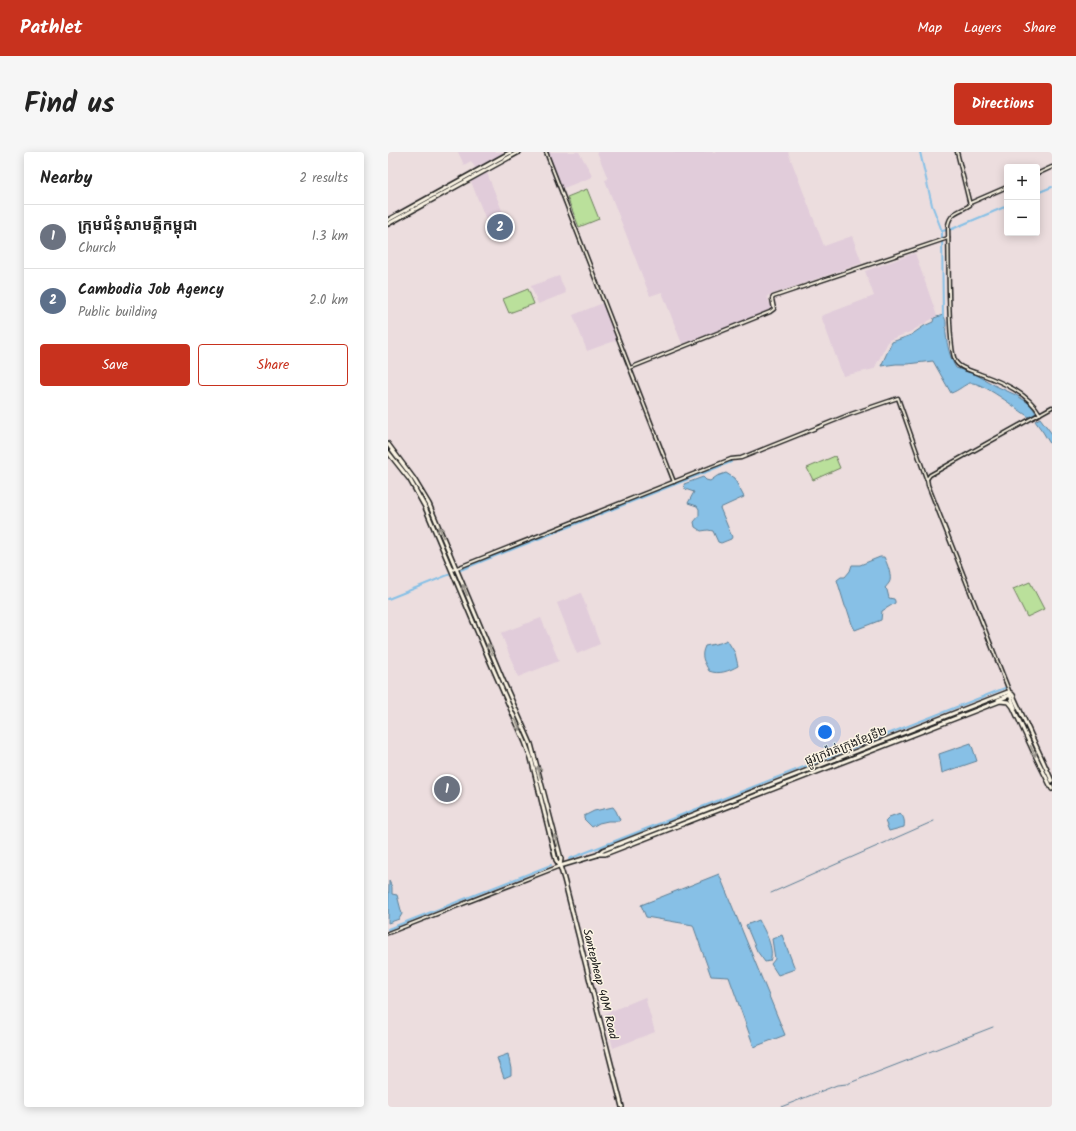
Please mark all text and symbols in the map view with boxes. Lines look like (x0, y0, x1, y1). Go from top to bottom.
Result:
text: Pathlet (20, 13, 82, 43)
text: Map (918, 17, 942, 39)
text: Layers (964, 17, 1002, 39)
text: Share (1024, 17, 1056, 39)
text: Find us (24, 82, 115, 127)
button: Directions (954, 83, 1052, 125)
map controls (1004, 164, 1040, 236)
button: + (1004, 164, 1040, 200)
text: Nearby (40, 165, 92, 192)
text: 2 results (300, 168, 348, 189)
button: − (1004, 200, 1040, 236)
pin: 2 (487, 212, 513, 242)
text: ក្រុមជំនុំសាមគ្គីកម្ពុជា (78, 214, 198, 238)
text: 1 (51, 226, 55, 247)
text: 1.3 km (312, 226, 348, 247)
text: Church (78, 238, 116, 259)
text: Cambodia Job Agency (78, 278, 224, 302)
text: 2 (49, 290, 57, 311)
text: 2.0 km (309, 290, 348, 311)
text: Public building (78, 302, 157, 323)
button: Save (40, 344, 190, 386)
button: Share (198, 344, 348, 386)
one-way arrow (437, 526, 444, 538)
one-way arrow (461, 585, 469, 597)
one-way arrow (486, 644, 494, 656)
one-way arrow (515, 718, 522, 730)
street label: ផ្លូវក្រវ៉ាត់ក្រុងខ្សែទី២ (802, 722, 890, 771)
your location (815, 722, 835, 742)
one-way arrow (1030, 745, 1037, 757)
one-way arrow (535, 766, 542, 779)
pin: 1 (434, 774, 460, 804)
one-way arrow (552, 834, 559, 847)
street label: Santepheap 40M Road (577, 927, 623, 1042)

